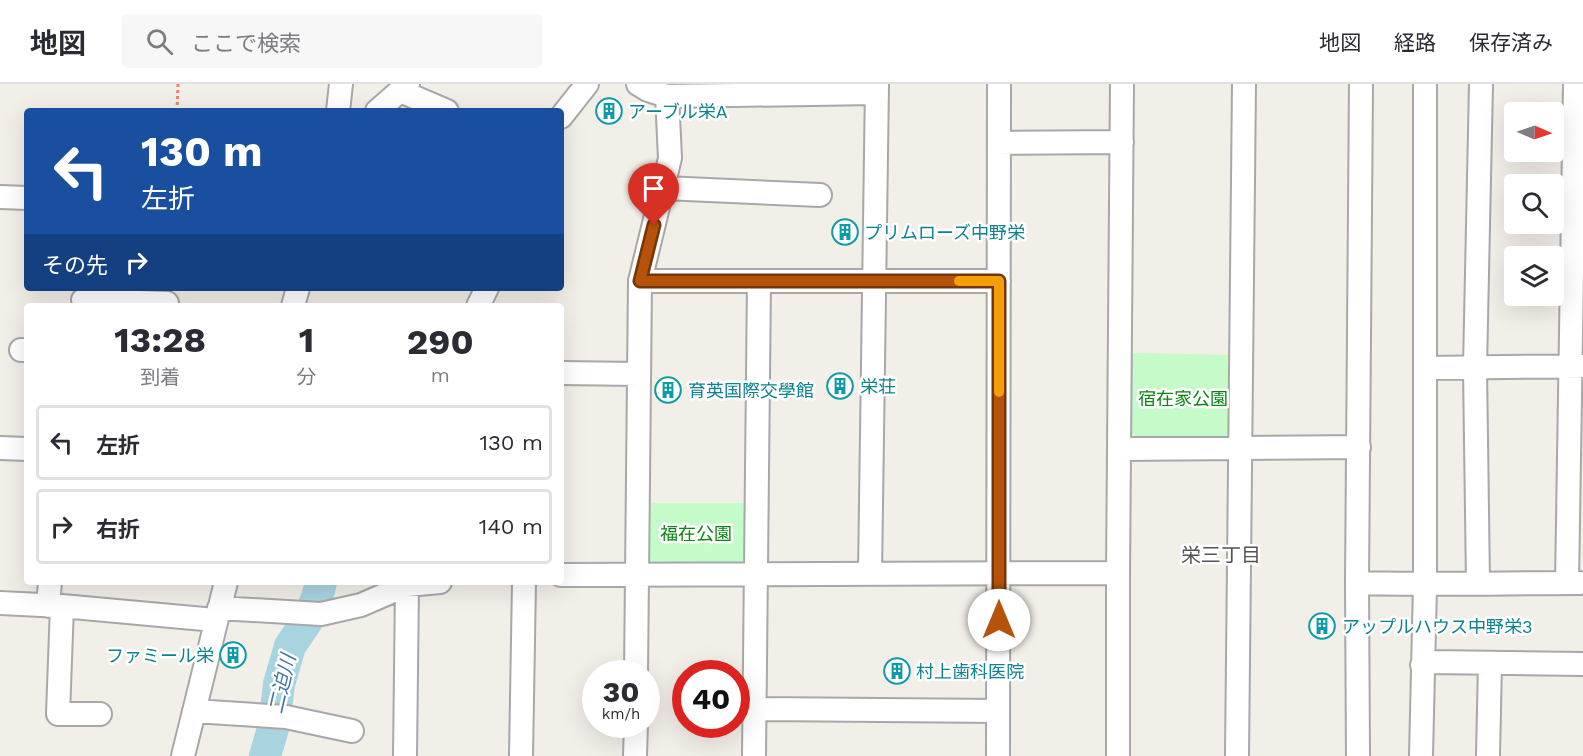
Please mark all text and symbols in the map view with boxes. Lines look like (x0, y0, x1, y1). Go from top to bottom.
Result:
search box (122, 14, 542, 68)
icon: search (143, 25, 176, 58)
text: 地図 (30, 27, 86, 60)
text: 地図 (1319, 30, 1361, 55)
text: 経路 (1394, 30, 1436, 55)
text: 保存済み (1469, 30, 1553, 55)
text: ここで検索 (191, 31, 301, 56)
building icon: アーブル栄A (594, 96, 624, 126)
place label: アーブル栄A (628, 101, 728, 122)
north arrow (1504, 102, 1564, 162)
map controls (1504, 102, 1564, 306)
text: 130 m (141, 127, 263, 176)
icon: left (42, 132, 120, 210)
pin (628, 163, 679, 225)
icon: arrive (637, 172, 670, 205)
button: search (1504, 174, 1564, 234)
text: 左折 (141, 183, 195, 215)
building icon: プリムローズ中野栄 (830, 217, 860, 247)
place label: プリムローズ中野栄 (864, 222, 1025, 243)
icon: right (120, 246, 153, 279)
button: layers (1504, 246, 1564, 306)
text: その先 (42, 253, 108, 278)
text: 13:28 (114, 319, 206, 361)
text: 1 (299, 319, 314, 361)
text: 290 (407, 321, 474, 363)
text: m (431, 363, 450, 387)
text: 到着 (140, 365, 180, 389)
text: 分 (296, 365, 316, 389)
building icon: 栄荘 (825, 371, 855, 401)
building icon: 育英国際交學館 (653, 375, 683, 405)
place label: 栄荘 (860, 376, 896, 397)
place label: 育英国際交學館 (688, 380, 814, 401)
park label: 宿在家公園 (1138, 388, 1228, 409)
icon: left (45, 426, 78, 459)
text: 130 m (479, 430, 543, 455)
text: 左折 (96, 433, 140, 458)
icon: right (45, 510, 78, 543)
text: 140 m (479, 514, 543, 539)
text: 右折 (96, 517, 140, 542)
park label: 福在公園 (660, 523, 732, 544)
district label: 栄三丁目 (1181, 543, 1261, 567)
position arrow (967, 588, 1031, 652)
building icon: アップルハウス中野栄3 (1307, 611, 1337, 641)
place label: アップルハウス中野栄3 (1342, 616, 1533, 637)
building icon: ファミール栄 (218, 640, 248, 670)
place label: ファミール栄 (106, 645, 214, 666)
water label: 二迫川 (264, 650, 301, 716)
building icon: 村上歯科医院 (882, 656, 912, 686)
speed limit sign: 40 (672, 660, 750, 738)
place label: 村上歯科医院 (916, 661, 1024, 682)
text: 30 (602, 674, 640, 709)
text: km/h (602, 705, 640, 723)

